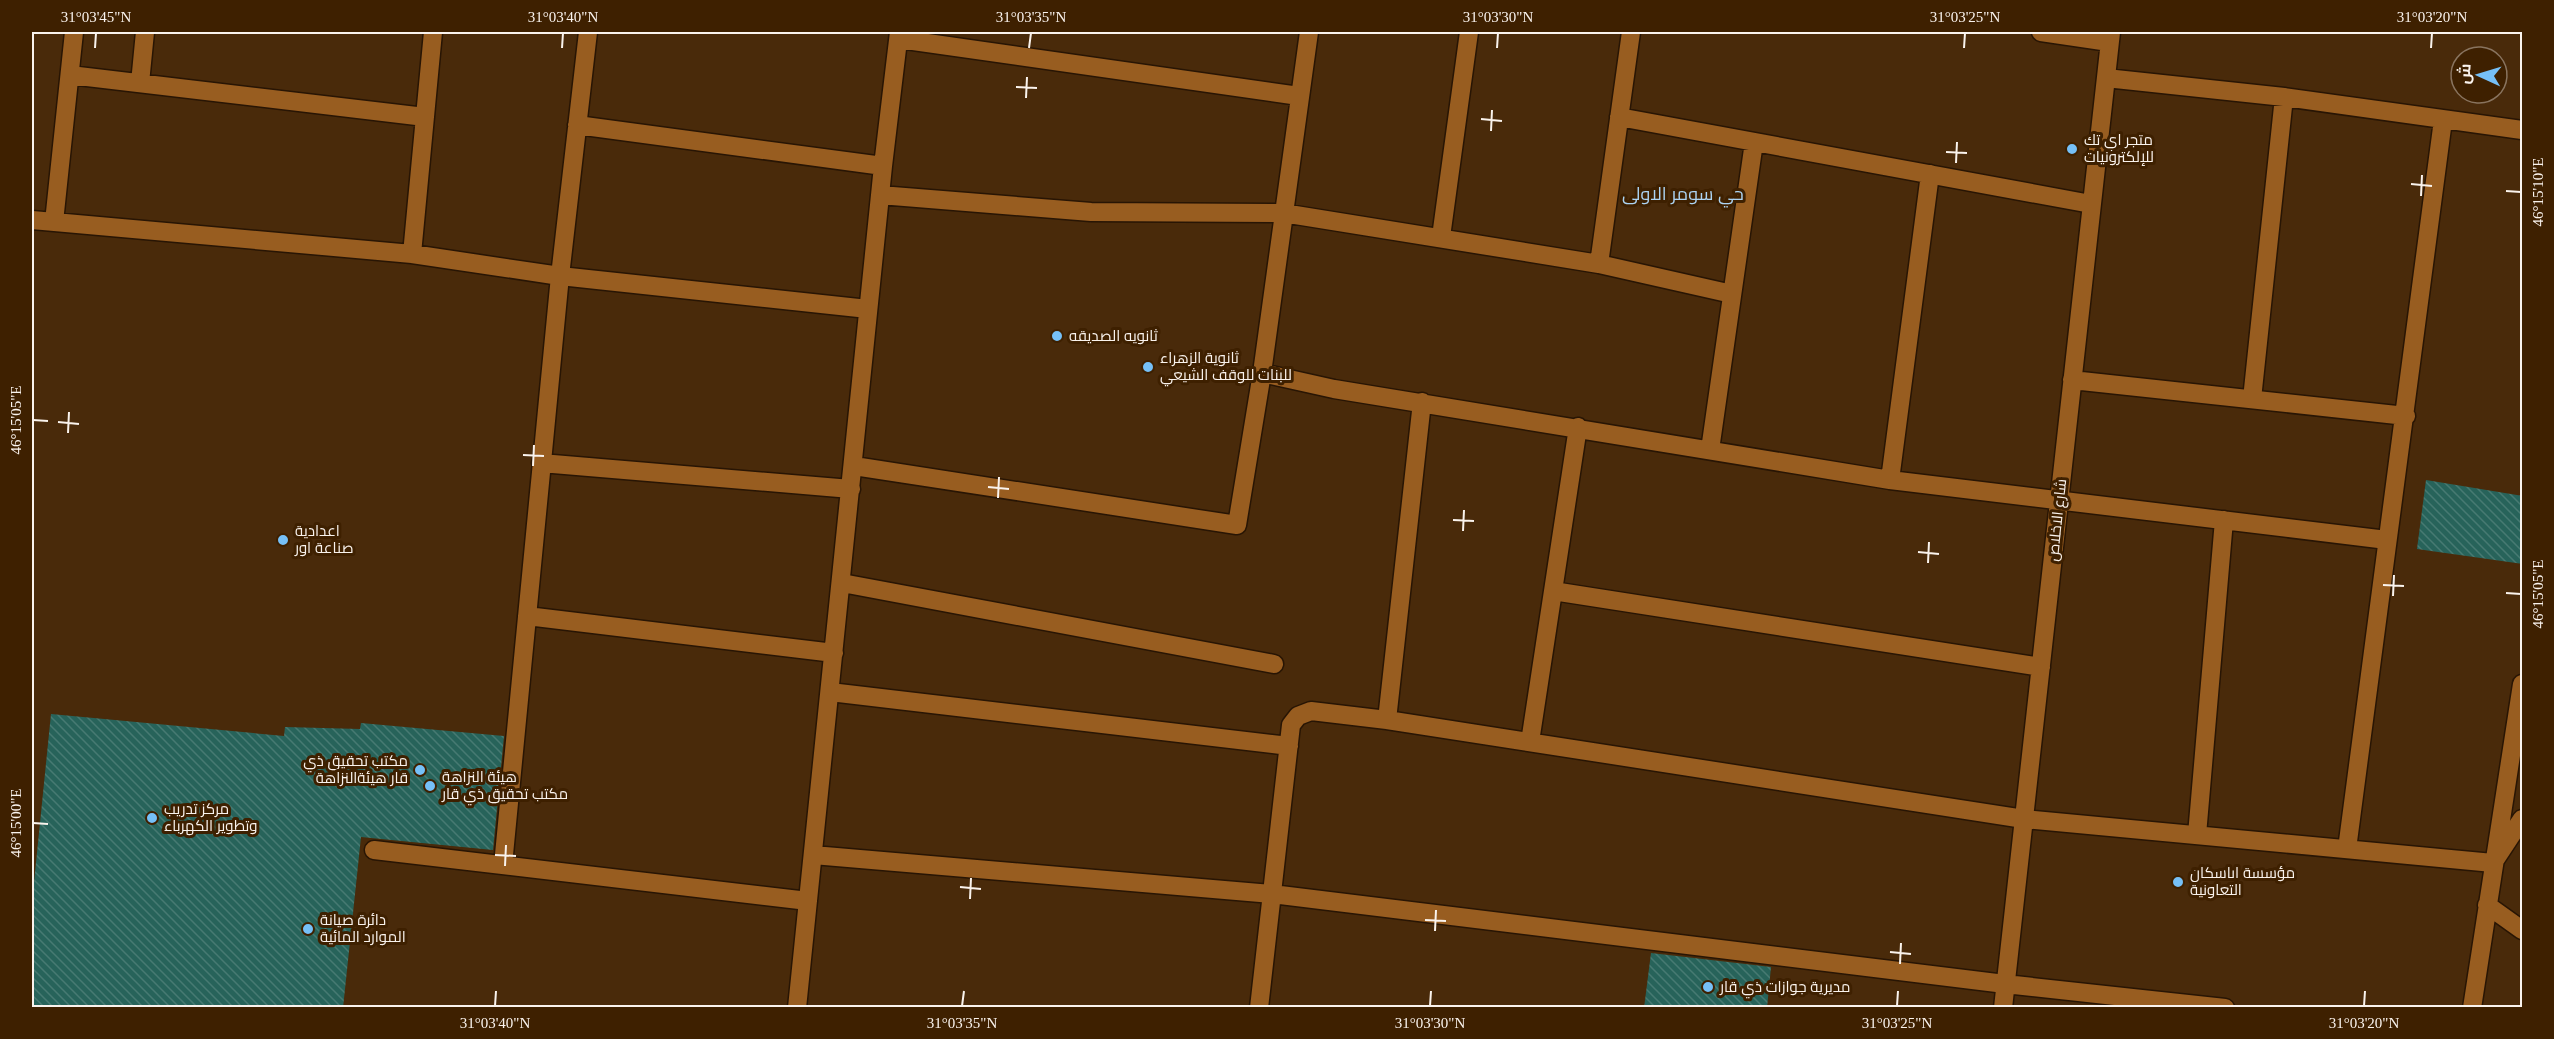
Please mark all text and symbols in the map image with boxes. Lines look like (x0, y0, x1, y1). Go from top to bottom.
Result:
text: 31°03'45"N (61, 9, 131, 25)
text: 31°03'40"N (528, 9, 598, 25)
text: 31°03'35"N (996, 9, 1066, 25)
text: 31°03'30"N (1463, 9, 1533, 25)
text: 31°03'25"N (1930, 9, 2000, 25)
text: 31°03'20"N (2397, 9, 2467, 25)
north arrow (2449, 45, 2509, 105)
text: ش (2455, 63, 2475, 85)
place label: متجر اي تك للإلكترونيات (2084, 132, 2154, 166)
marker: متجر اي تك للإلكترونيات (2065, 142, 2079, 156)
text: 46°15'10"E (2530, 158, 2546, 227)
district label: حي سومر الاولى (1622, 184, 1744, 208)
place label: ثانويه الصديقه (1069, 328, 1158, 345)
marker: ثانويه الصديقه (1050, 329, 1064, 343)
place label: ثانوية الزهراء للبنات للوقف الشيعي (1160, 350, 1292, 387)
marker: ثانوية الزهراء للبنات للوقف الشيعي (1141, 360, 1155, 374)
text: 46°15'05"E (8, 386, 24, 455)
street label: شارع الاخلاص (2045, 478, 2072, 562)
place label: اعدادية صناعة اور (294, 523, 354, 557)
marker: اعدادية صناعة اور (276, 533, 290, 547)
text: 46°15'05"E (2530, 560, 2546, 629)
place label: مكتب تحقيق ذي قار هيئةالنزاهة (303, 753, 408, 787)
marker: مكتب تحقيق ذي قار هيئةالنزاهة (413, 763, 427, 777)
place label: هيئة النزاهة مكتب تحقيق ذي قار (441, 769, 568, 806)
marker: هيئة النزاهة مكتب تحقيق ذي قار (423, 779, 437, 793)
text: 46°15'00"E (8, 789, 24, 858)
place label: مركز تدريب وتطوير الكهرباء (164, 801, 257, 836)
marker: مركز تدريب وتطوير الكهرباء (145, 811, 159, 825)
place label: مؤسسة اىاسكان التعاونية (2190, 865, 2295, 899)
marker: مؤسسة اىاسكان التعاونية (2171, 875, 2185, 889)
place label: دائرة صيانة الموارد المائية (320, 912, 406, 946)
marker: دائرة صيانة الموارد المائية (301, 922, 315, 936)
place label: مديرية جوازات ذي قار (1719, 979, 1850, 999)
marker: مديرية جوازات ذي قار (1701, 980, 1715, 994)
text: 31°03'40"N (460, 1015, 530, 1031)
text: 31°03'35"N (927, 1015, 997, 1031)
text: 31°03'30"N (1395, 1015, 1465, 1031)
text: 31°03'25"N (1862, 1015, 1932, 1031)
text: 31°03'20"N (2329, 1015, 2399, 1031)

